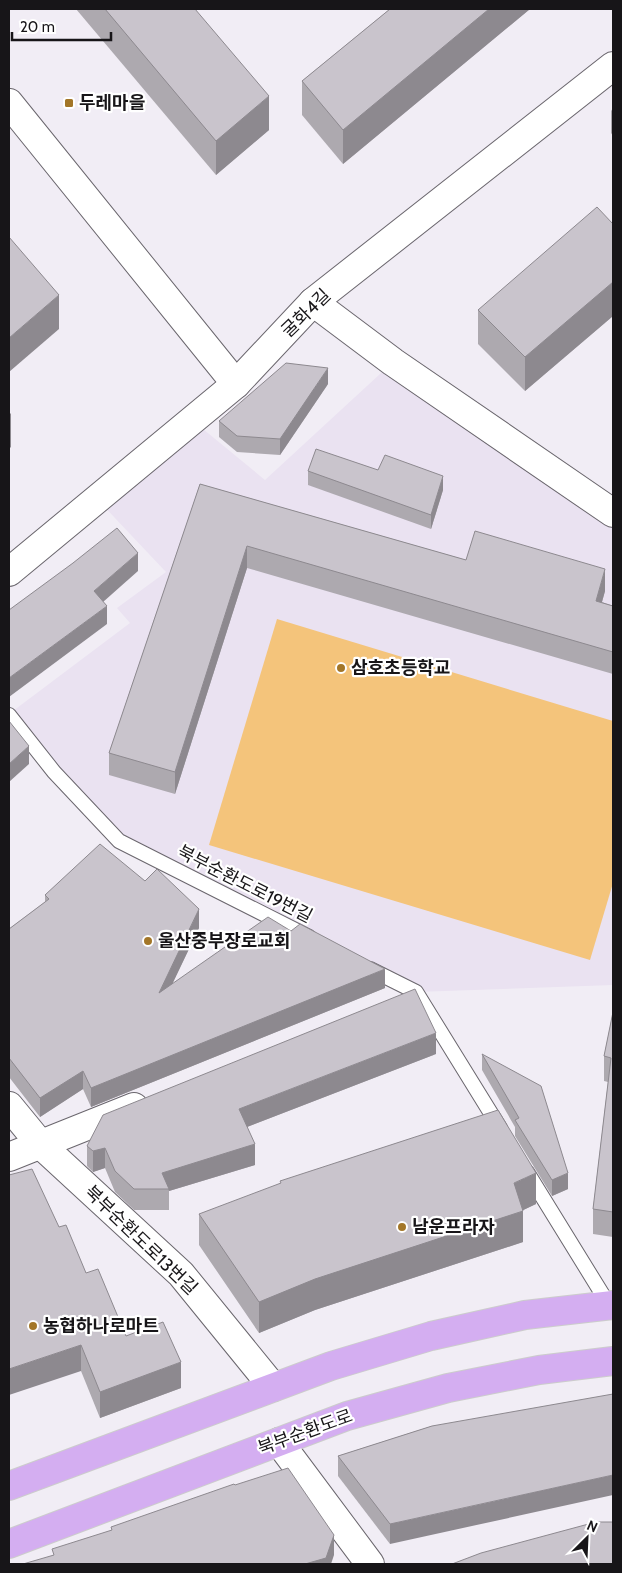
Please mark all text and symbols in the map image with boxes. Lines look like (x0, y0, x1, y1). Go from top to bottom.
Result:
scale bar (12, 10, 111, 42)
text: 20 m (20, 18, 55, 36)
place label: 두레마을 (79, 92, 145, 114)
marker: 두레마을 (63, 97, 75, 109)
street label: 굴화4길 (277, 284, 335, 342)
place label: 삼호초등학교 (351, 657, 450, 679)
marker: 삼호초등학교 (335, 662, 347, 674)
street label: 북부순환도로19번길 (174, 840, 316, 928)
place label: 울산중부장로교회 (158, 930, 290, 952)
marker: 울산중부장로교회 (142, 935, 154, 947)
street label: 북부순환도로13번길 (80, 1181, 202, 1299)
place label: 남운프라자 (412, 1216, 495, 1238)
marker: 남운프라자 (396, 1221, 408, 1233)
place label: 농협하나로마트 (43, 1315, 159, 1337)
marker: 농협하나로마트 (27, 1320, 39, 1332)
street label: 북부순환도로 (255, 1405, 355, 1459)
north arrow (562, 1513, 612, 1563)
text: N (584, 1516, 600, 1536)

